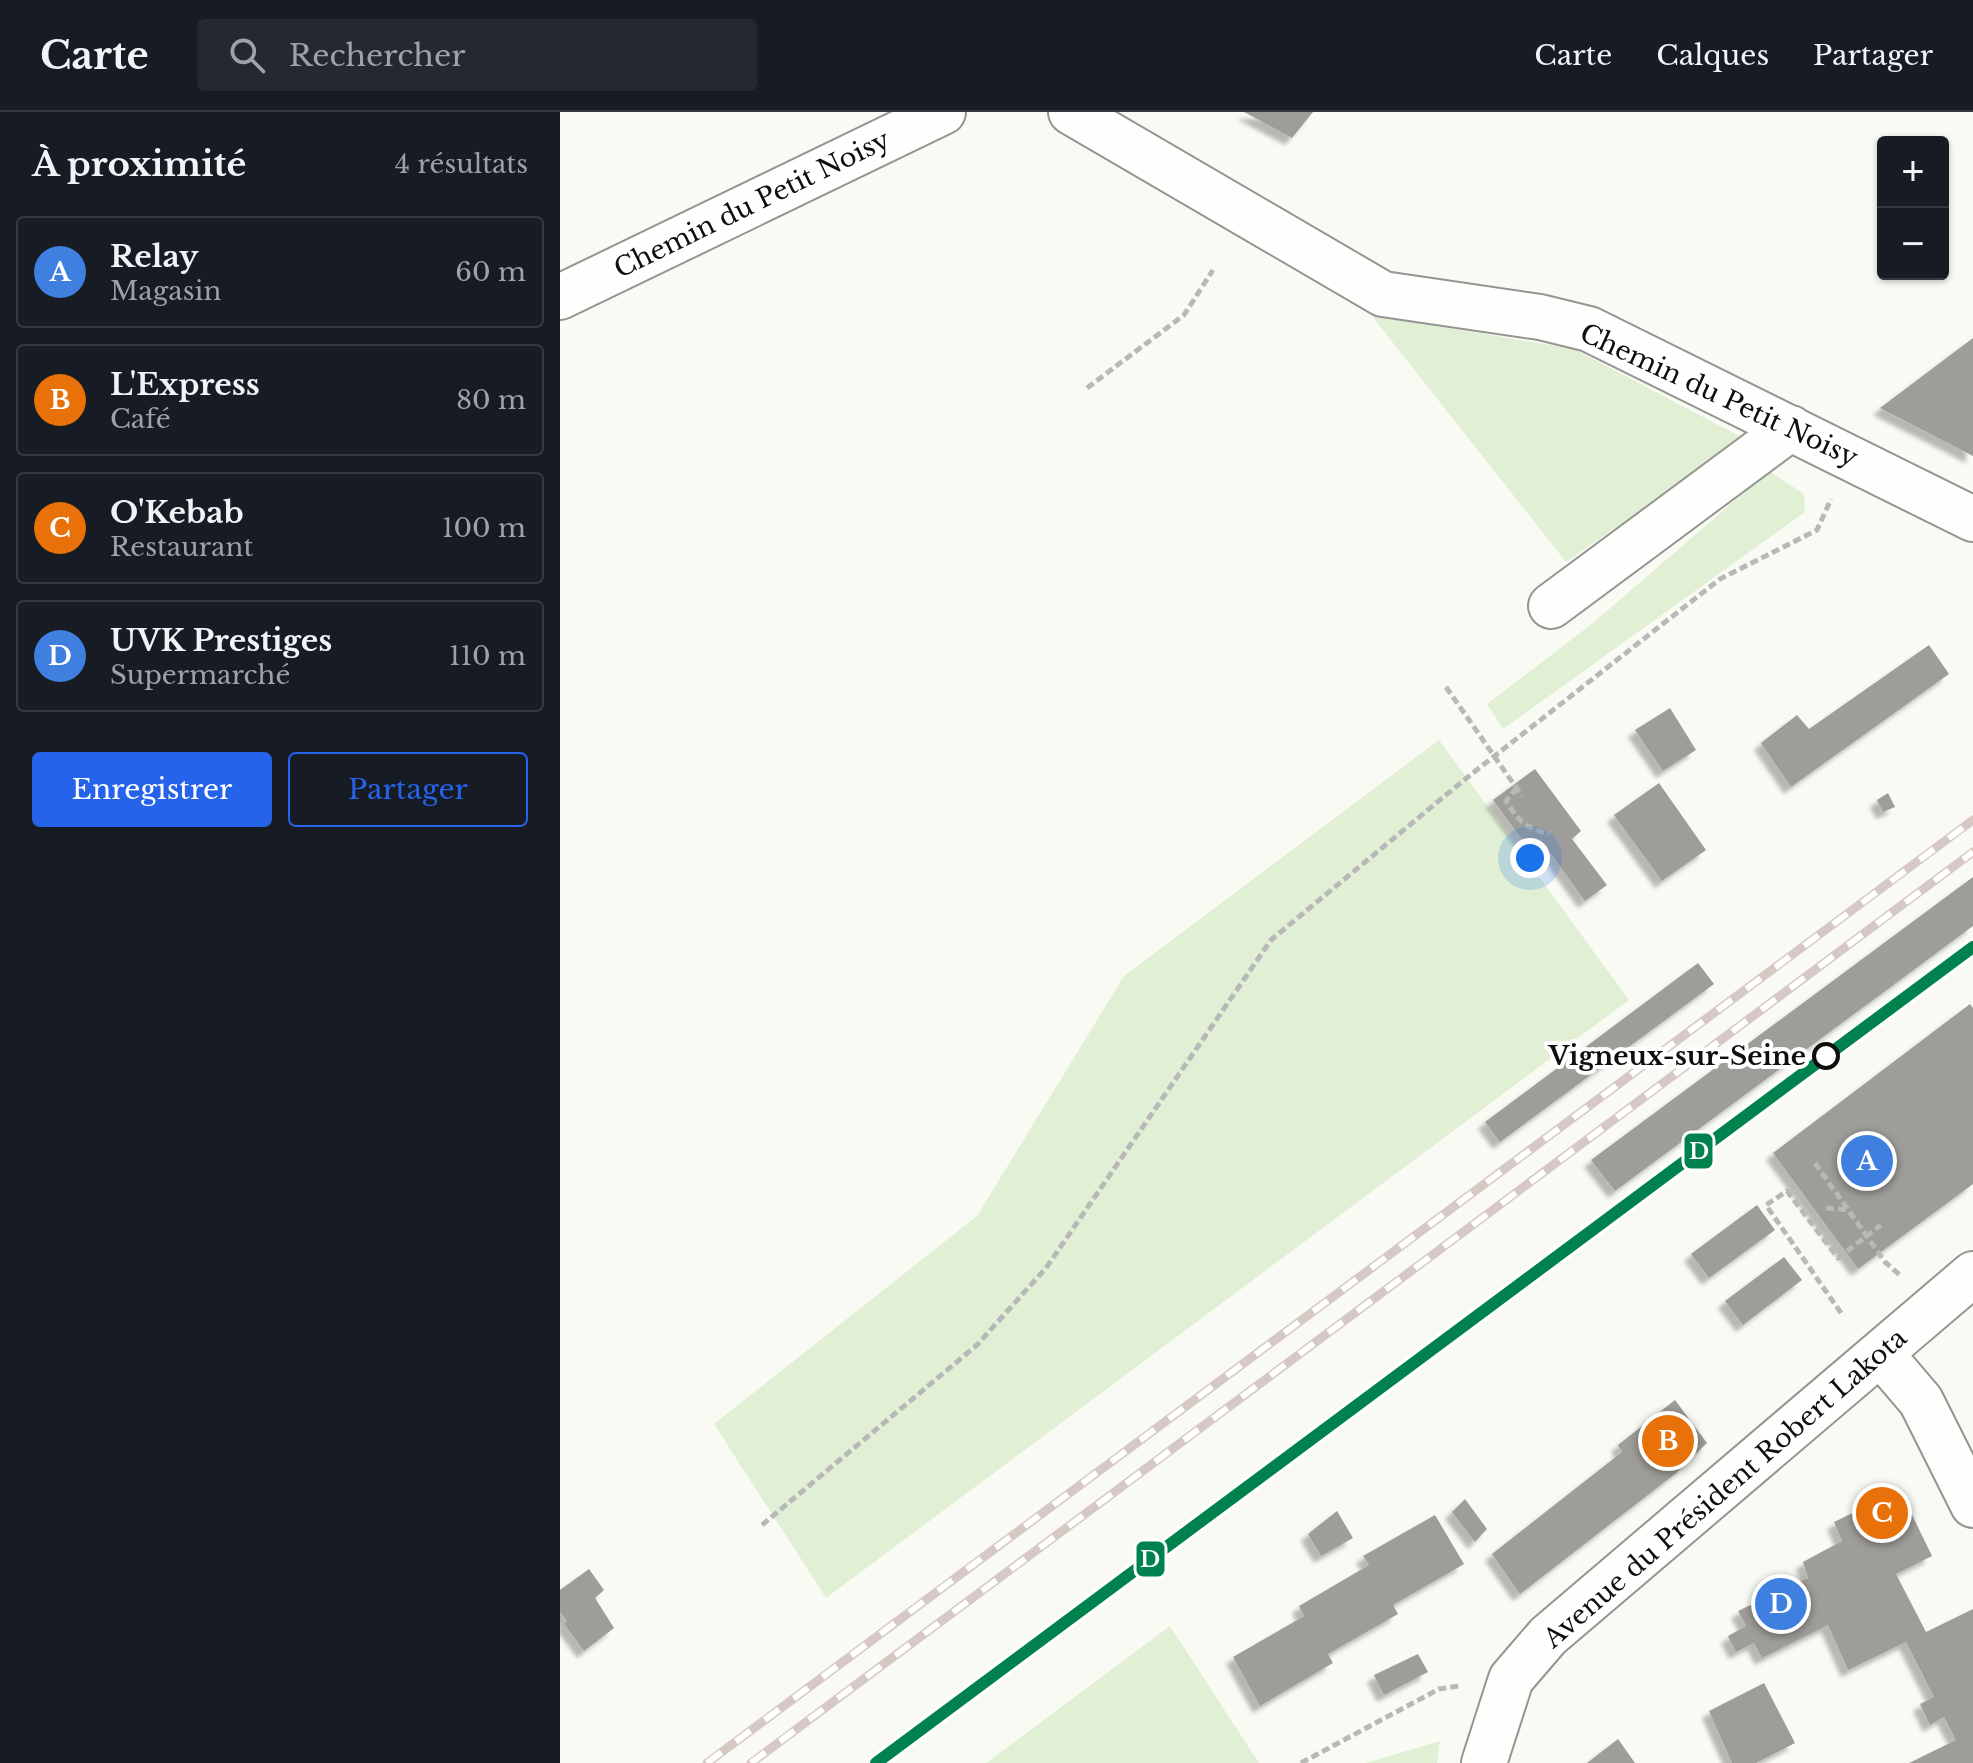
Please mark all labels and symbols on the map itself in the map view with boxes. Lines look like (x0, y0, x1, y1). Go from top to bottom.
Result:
street label: Chemin du Petit Noisy (609, 123, 895, 285)
street label: Chemin du Petit Noisy (1575, 316, 1863, 474)
your location (1510, 838, 1550, 878)
place label: Vigneux-sur-Seine (1548, 1040, 1806, 1072)
marker: Vigneux-sur-Seine (1813, 1043, 1839, 1069)
pin: A (1841, 1131, 1893, 1191)
line badge: D (1683, 1132, 1714, 1170)
text: D (1689, 1138, 1709, 1165)
street label: Avenue du Président Robert Lakota (1536, 1321, 1914, 1655)
pin: B (1642, 1411, 1694, 1471)
pin: C (1856, 1483, 1908, 1543)
line badge: D (1135, 1540, 1166, 1578)
text: D (1140, 1546, 1160, 1573)
pin: D (1755, 1574, 1807, 1634)

